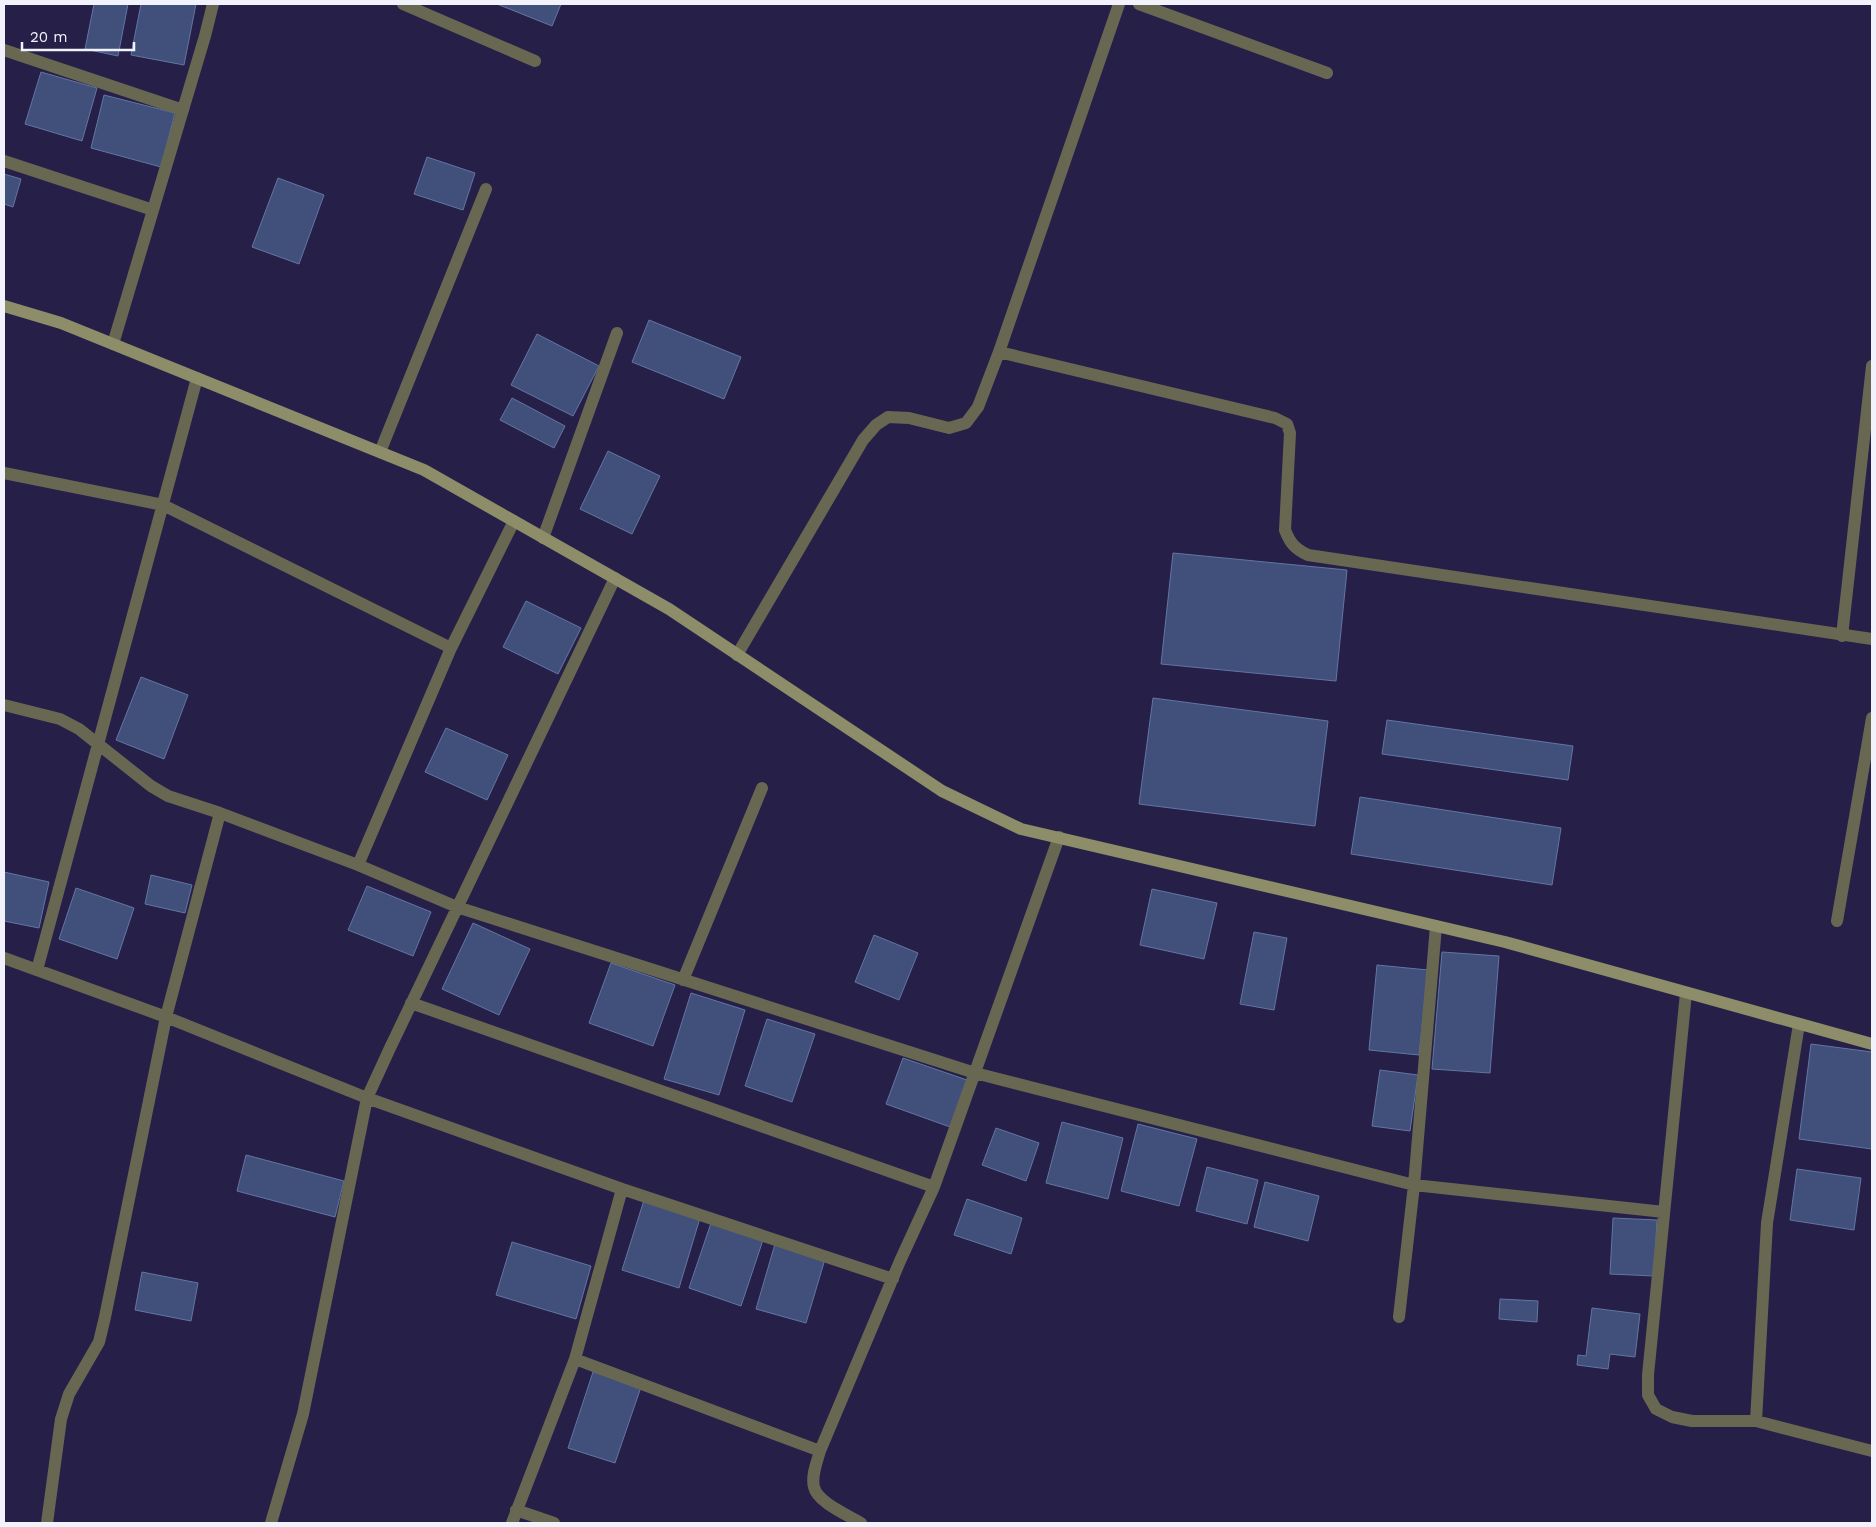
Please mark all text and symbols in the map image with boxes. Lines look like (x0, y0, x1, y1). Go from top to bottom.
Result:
scale bar (22, 20, 135, 52)
text: 20 m (30, 28, 68, 46)

